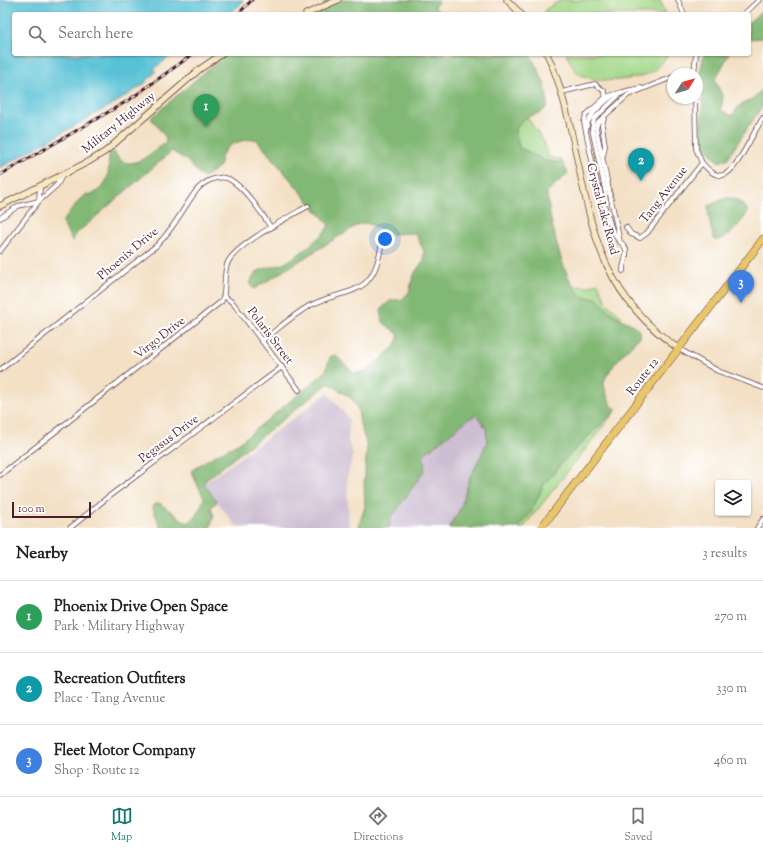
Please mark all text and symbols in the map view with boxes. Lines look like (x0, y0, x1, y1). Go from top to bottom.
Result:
search box (12, 12, 751, 56)
icon: search (26, 23, 48, 45)
text: Search here (58, 24, 133, 45)
north arrow (667, 68, 703, 104)
street label: Military Highway (79, 88, 159, 158)
pin: 1 (193, 94, 219, 127)
pin: 2 (628, 148, 654, 181)
street label: Crystal Lake Road (581, 161, 623, 257)
street label: Tang Avenue (636, 162, 692, 227)
street label: Phoenix Drive (94, 223, 163, 285)
your location (375, 229, 395, 249)
pin: 3 (728, 270, 754, 303)
street label: Polaris Street (242, 304, 298, 368)
street label: Virgo Drive (131, 312, 190, 364)
street label: Route 12 (622, 354, 664, 400)
street label: Pegasus Drive (135, 410, 203, 468)
map controls (715, 480, 751, 516)
button: layers (715, 480, 751, 516)
scale bar (12, 500, 91, 519)
text: 100 m (18, 501, 45, 517)
text: Nearby (16, 542, 68, 566)
text: 3 results (702, 545, 747, 563)
text: Phoenix Drive Open Space (54, 597, 228, 618)
text: 1 (27, 608, 31, 626)
text: 270 m (714, 608, 747, 626)
text: Park · Military Highway (54, 618, 185, 636)
text: Recreation Outfiters (54, 669, 185, 690)
text: 2 (26, 680, 32, 698)
text: 330 m (716, 680, 747, 698)
text: Place · Tang Avenue (54, 690, 166, 708)
text: Fleet Motor Company (54, 741, 196, 762)
text: 3 (26, 752, 32, 770)
text: 460 m (714, 752, 747, 770)
text: Shop · Route 12 (54, 762, 140, 780)
tab: Map (111, 805, 133, 845)
tab: Directions (354, 805, 403, 845)
tab: Saved (624, 805, 652, 845)

